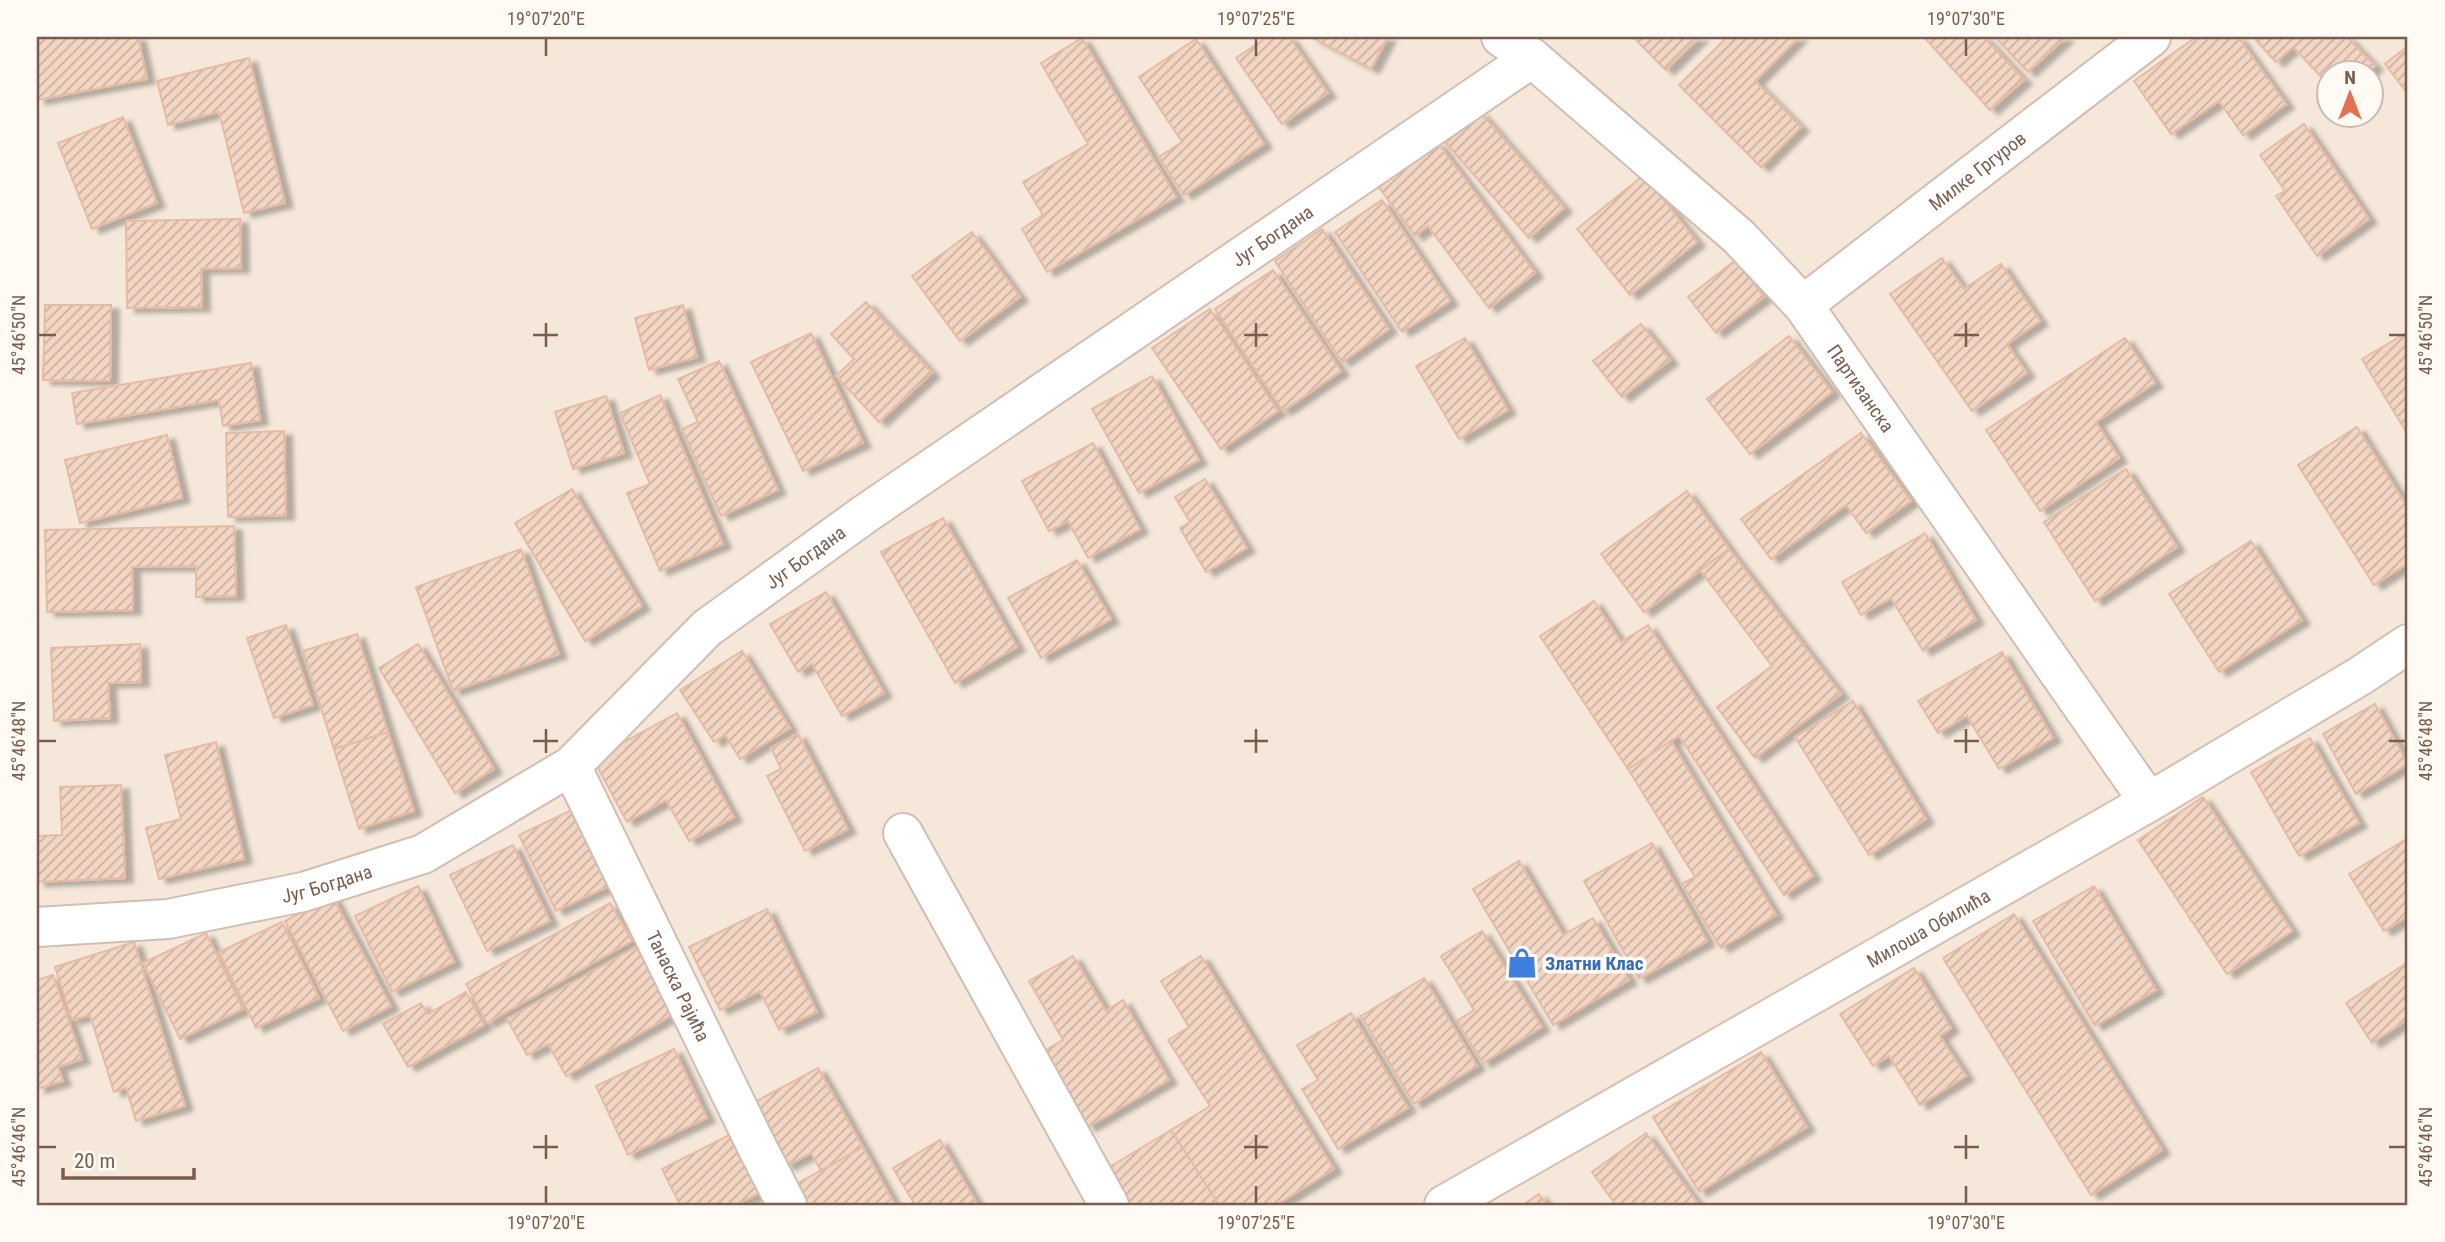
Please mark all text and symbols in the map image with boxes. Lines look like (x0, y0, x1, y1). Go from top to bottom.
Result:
text: 19°07'20"E (507, 8, 585, 29)
text: 19°07'25"E (1217, 8, 1295, 29)
text: 19°07'30"E (1927, 8, 2005, 29)
north arrow (2316, 60, 2386, 130)
text: N (2344, 66, 2356, 89)
street label: Милке Гргуров (1925, 127, 2031, 216)
street label: Југ Богдана (1228, 200, 1318, 272)
text: 45°46'50"N (8, 295, 29, 375)
text: 45°46'50"N (2415, 295, 2436, 375)
street label: Партизанска (1822, 340, 1899, 437)
street label: Југ Богдана (761, 521, 850, 594)
text: 45°46'48"N (8, 701, 29, 781)
text: 45°46'48"N (2415, 701, 2436, 781)
street label: Југ Богдана (280, 860, 375, 908)
street label: Милоша Обилића (1863, 884, 1994, 973)
street label: Танаска Рајића (641, 927, 715, 1045)
shop icon: Златни Клас (1505, 946, 1539, 980)
place label: Златни Клас (1545, 952, 1644, 975)
text: 45°46'46"N (8, 1107, 29, 1187)
text: 45°46'46"N (2415, 1107, 2436, 1187)
scale bar (63, 1137, 194, 1181)
text: 20 m (74, 1149, 115, 1173)
text: 19°07'20"E (507, 1212, 585, 1233)
text: 19°07'25"E (1217, 1212, 1295, 1233)
text: 19°07'30"E (1927, 1212, 2005, 1233)

